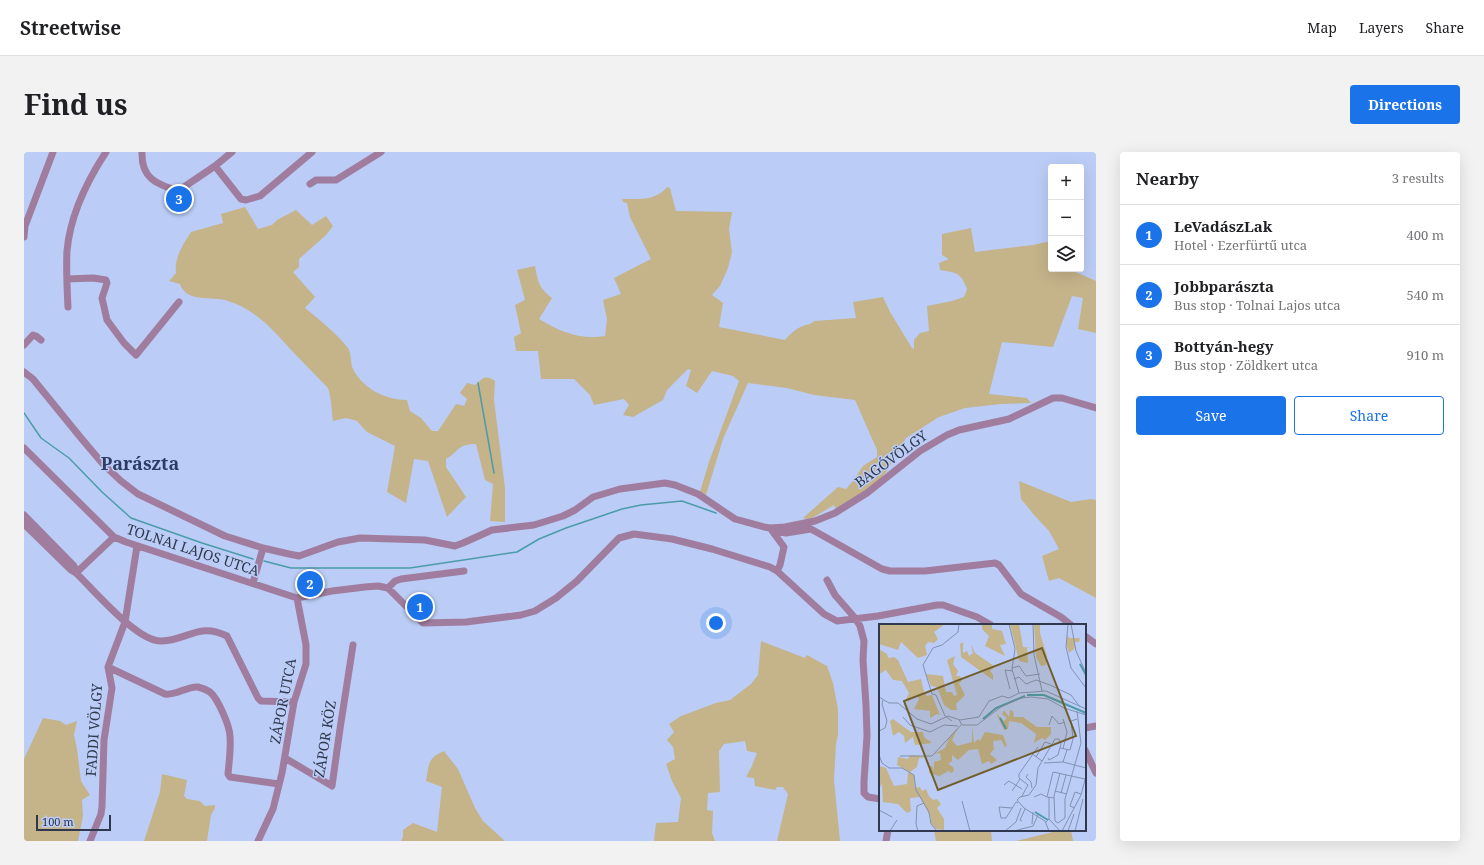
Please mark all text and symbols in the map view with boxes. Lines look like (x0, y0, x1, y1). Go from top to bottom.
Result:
text: Streetwise (20, 15, 121, 41)
text: Map (1307, 18, 1337, 37)
text: Layers (1359, 18, 1404, 37)
text: Share (1426, 18, 1464, 37)
text: Find us (24, 85, 128, 123)
button: Directions (1350, 85, 1460, 124)
map controls (1048, 164, 1084, 272)
button: + (1048, 164, 1084, 200)
text: Nearby (1136, 167, 1199, 190)
text: 3 results (1392, 169, 1444, 187)
pin: 3 (166, 184, 192, 214)
button: − (1048, 200, 1084, 236)
text: LeVadászLak (1174, 216, 1272, 236)
text: 1 (1145, 226, 1153, 244)
text: 400 m (1407, 226, 1444, 244)
button: layers (1048, 236, 1084, 272)
text: Hotel · Ezerfürtű utca (1174, 236, 1307, 254)
text: Jobbparászta (1174, 276, 1274, 296)
text: 2 (1145, 286, 1153, 304)
text: 540 m (1407, 286, 1444, 304)
text: Bus stop · Tolnai Lajos utca (1174, 296, 1341, 314)
text: Bottyán-hegy (1174, 336, 1273, 356)
text: 3 (1145, 346, 1153, 364)
text: 910 m (1407, 346, 1444, 364)
text: Bus stop · Zöldkert utca (1174, 356, 1318, 374)
button: Save (1136, 396, 1286, 435)
button: Share (1294, 396, 1444, 435)
street label: BAGÓVÖLGY (851, 426, 931, 491)
district label: Parászta (101, 451, 179, 475)
street label: TOLNAI LAJOS UTCA (124, 519, 262, 580)
pin: 2 (297, 569, 323, 599)
pin: 1 (407, 592, 433, 622)
your location (706, 613, 726, 633)
inset map (879, 624, 1086, 831)
street label: ZÁPOR UTCA (265, 656, 300, 745)
street label: FADDI VÖLGY (81, 683, 106, 777)
street label: ZÁPOR KÖZ (309, 699, 340, 779)
scale bar (36, 813, 111, 832)
text: 100 m (42, 814, 74, 829)

